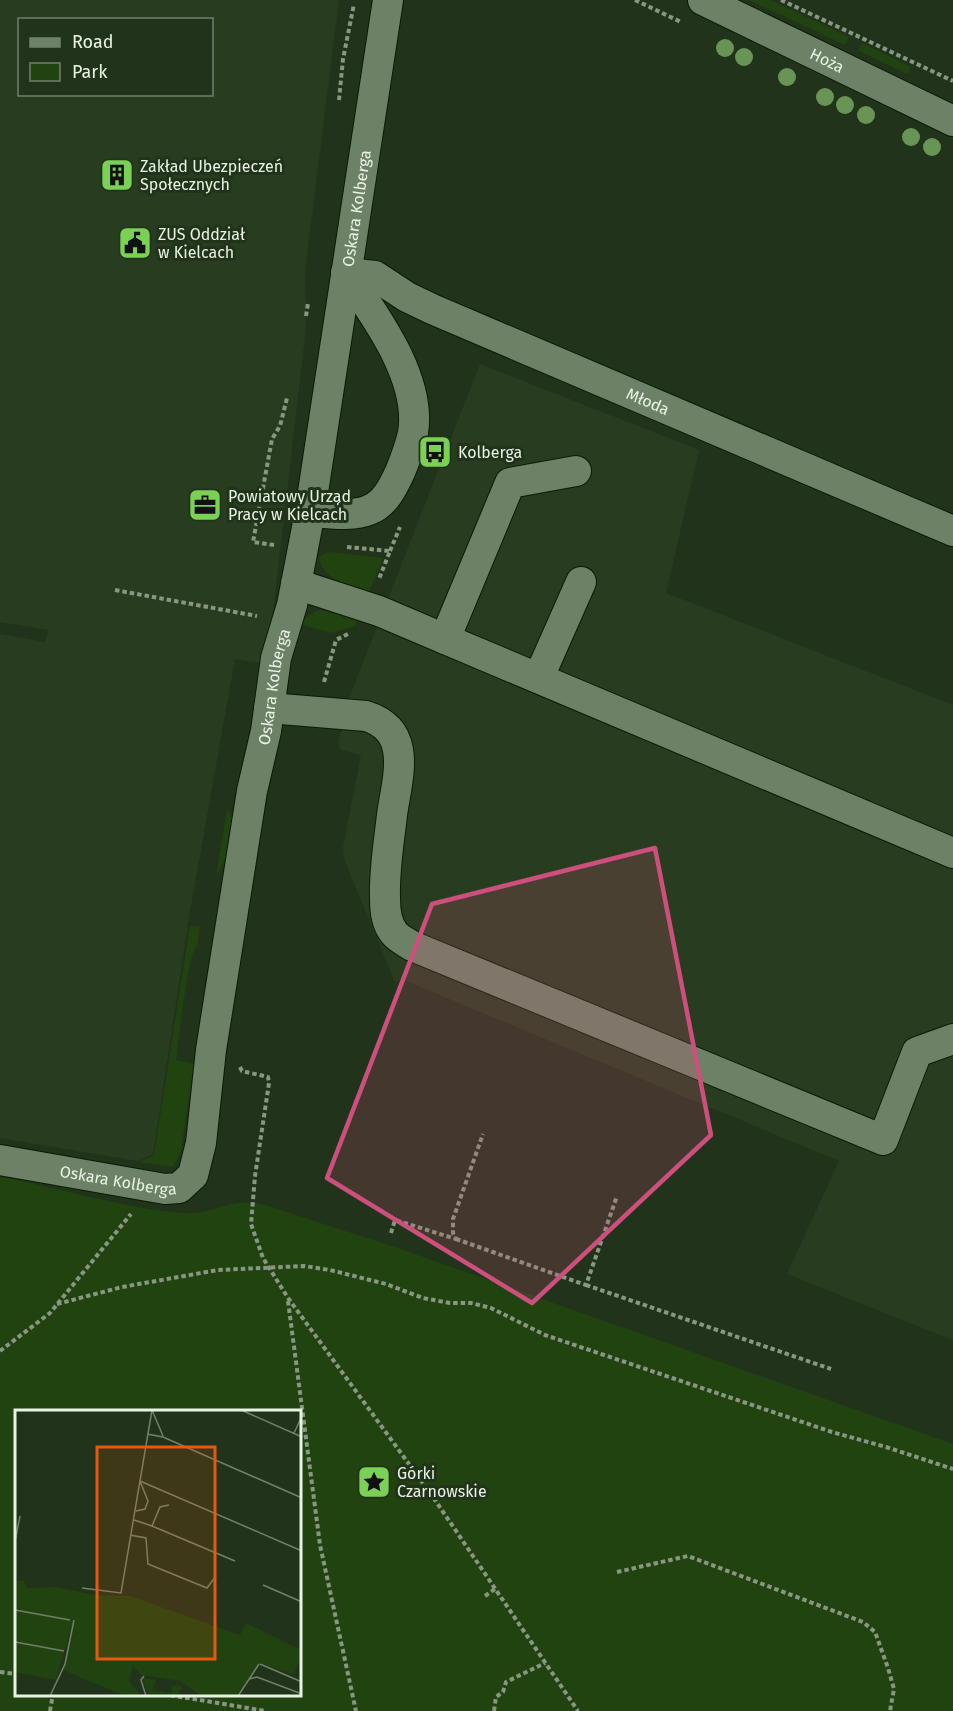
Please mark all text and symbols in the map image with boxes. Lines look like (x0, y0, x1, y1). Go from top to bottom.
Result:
legend (18, 18, 213, 96)
text: Road (72, 31, 114, 53)
street label: Hoża (807, 44, 847, 76)
text: Park (72, 61, 108, 83)
street label: Oskara Kolberga (338, 149, 375, 268)
building icon: Zakład Ubezpieczeń Społecznych (99, 157, 135, 193)
place label: Zakład Ubezpieczeń Społecznych (140, 157, 283, 194)
public building icon: ZUS Oddział w Kielcach (117, 225, 153, 261)
place label: ZUS Oddział w Kielcach (158, 225, 245, 262)
street label: Młoda (624, 384, 672, 419)
bus stop icon: Kolberga (417, 434, 453, 470)
place label: Kolberga (458, 443, 522, 462)
office icon: Powiatowy Urząd Pracy w Kielcach (187, 487, 223, 523)
place label: Powiatowy Urząd Pracy w Kielcach (228, 487, 351, 524)
street label: Oskara Kolberga (254, 626, 294, 747)
street label: Oskara Kolberga (58, 1161, 177, 1199)
inset map (15, 1410, 302, 1696)
place icon: Górki Czarnowskie (356, 1464, 392, 1500)
place label: Górki Czarnowskie (397, 1464, 487, 1501)

